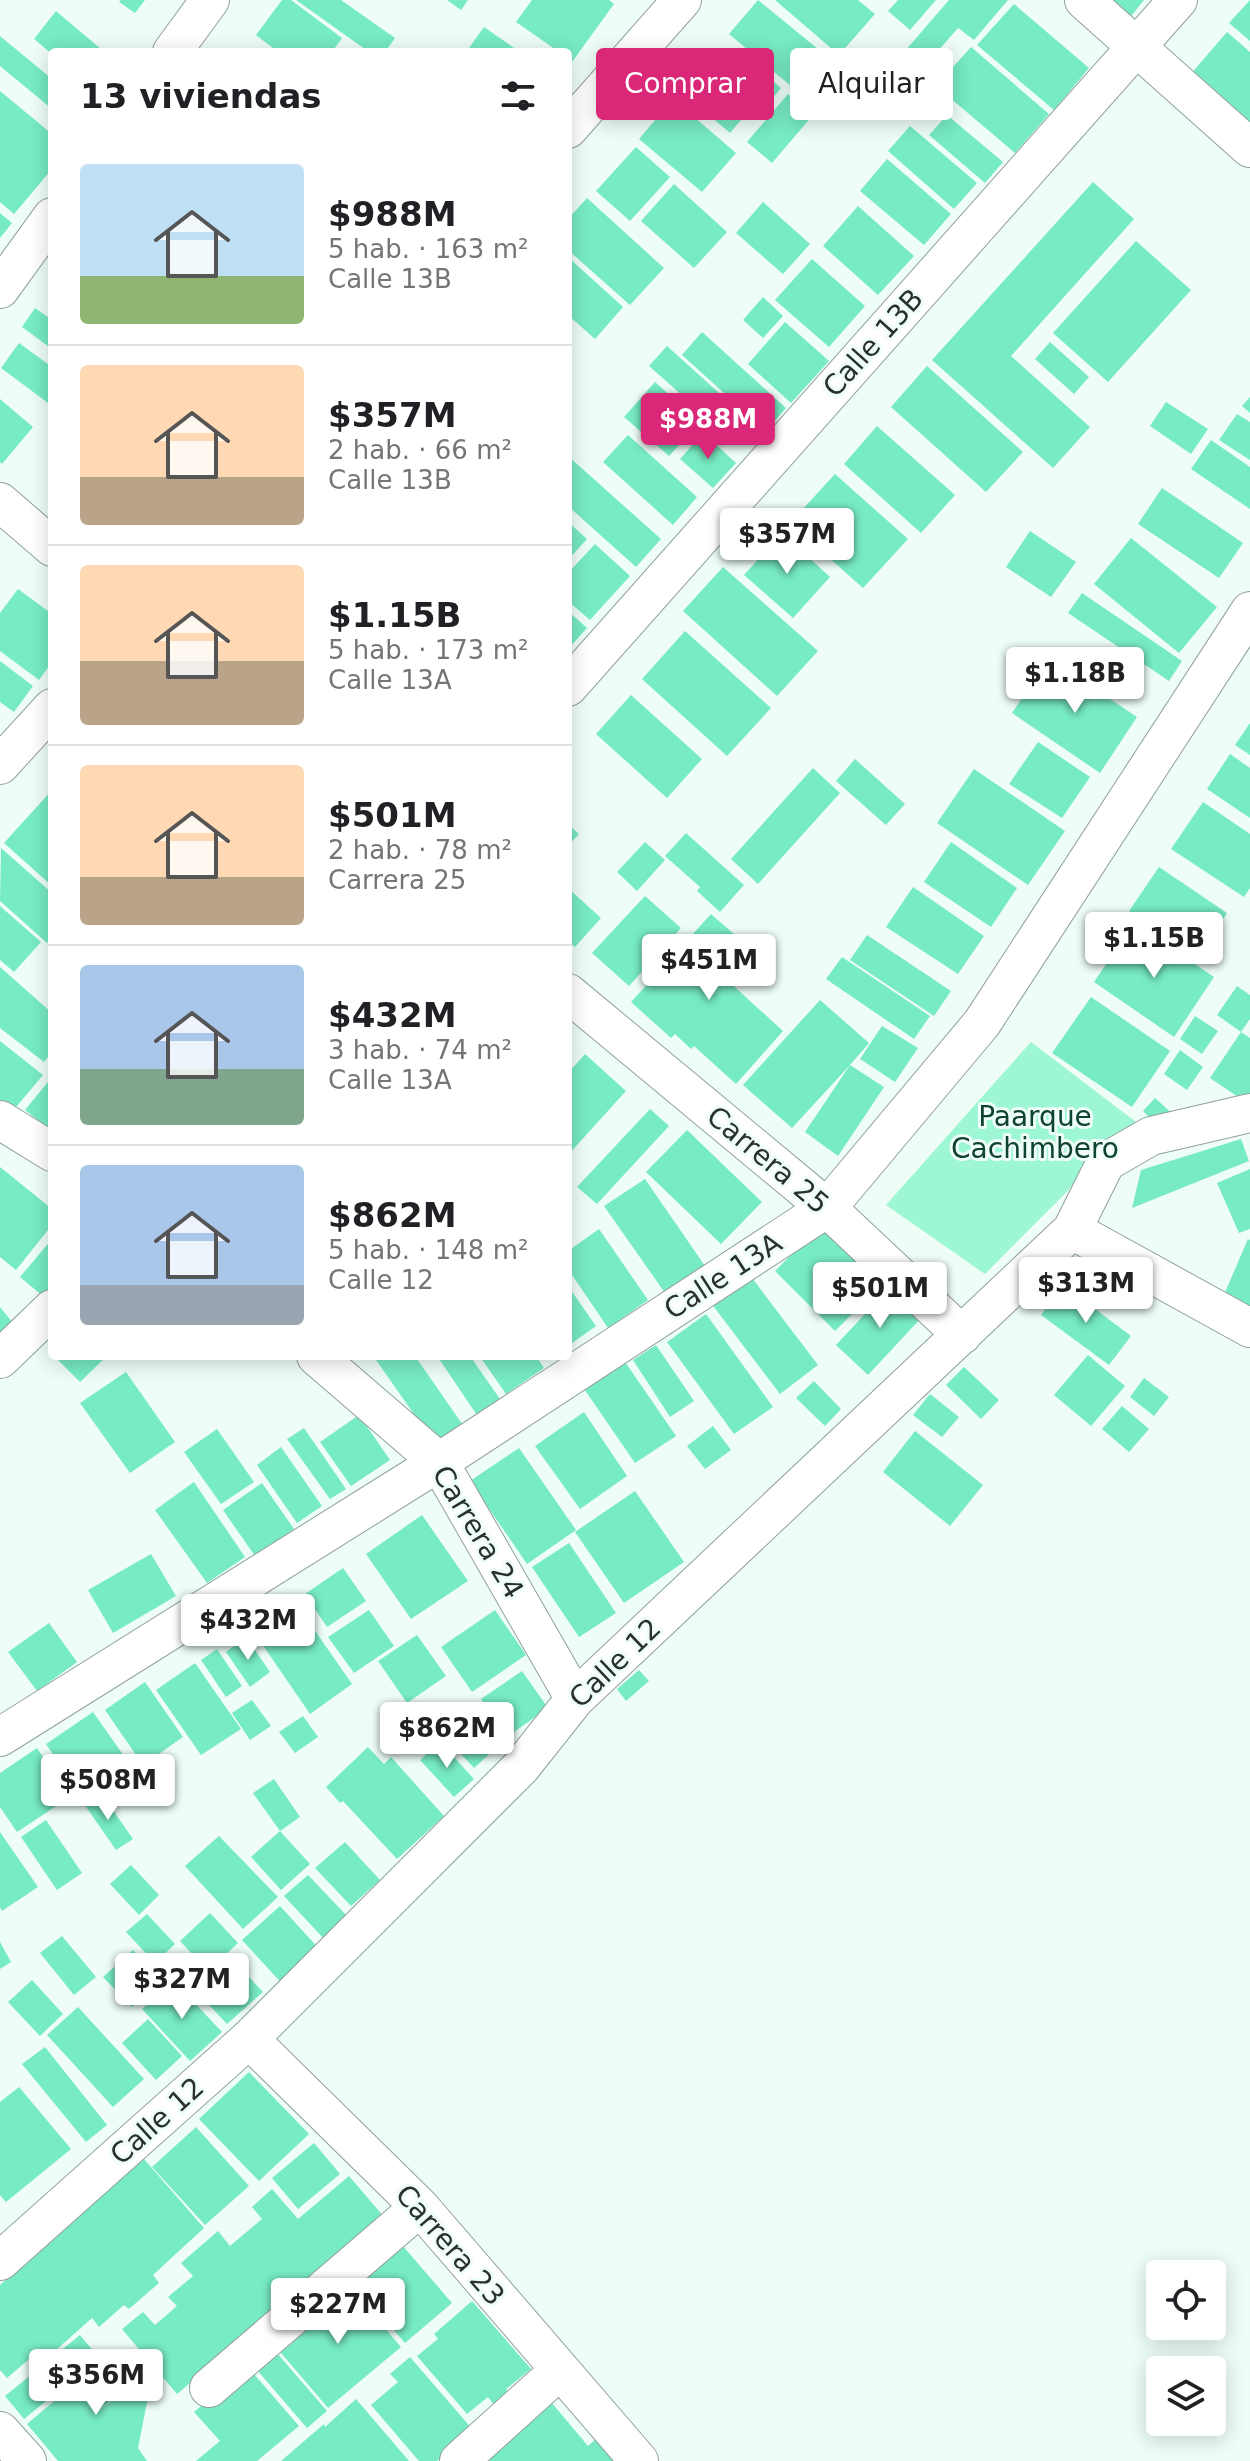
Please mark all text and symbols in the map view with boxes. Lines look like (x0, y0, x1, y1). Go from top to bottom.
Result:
chip: Comprar (596, 48, 774, 120)
chip: Alquilar (790, 48, 953, 120)
icon: filters (496, 74, 540, 118)
text: 13 viviendas (80, 76, 322, 116)
text: $988M (328, 194, 456, 234)
icon: home (144, 196, 240, 292)
text: 5 hab. · 163 m² (328, 234, 528, 264)
text: Calle 13B (328, 264, 452, 294)
street label: Calle 13B (816, 282, 930, 404)
pin: $988M (652, 393, 764, 461)
text: $357M (328, 395, 456, 435)
icon: home (144, 397, 240, 493)
text: $988M (659, 404, 757, 434)
text: 2 hab. · 66 m² (328, 435, 512, 465)
text: Calle 13B (328, 465, 452, 495)
pin: $357M (731, 508, 843, 576)
text: $357M (738, 519, 836, 549)
text: $1.15B (328, 595, 461, 635)
icon: home (144, 597, 240, 693)
text: 5 hab. · 173 m² (328, 635, 528, 665)
pin: $1.18B (1010, 647, 1140, 715)
text: $1.18B (1024, 658, 1126, 688)
text: Calle 13A (328, 665, 452, 695)
text: $501M (328, 795, 456, 835)
icon: home (144, 797, 240, 893)
text: 2 hab. · 78 m² (328, 835, 512, 865)
text: Carrera 25 (328, 865, 466, 895)
pin: $1.15B (1089, 912, 1219, 980)
text: $1.15B (1103, 923, 1205, 953)
pin: $451M (653, 934, 765, 1002)
text: $451M (660, 945, 758, 975)
text: $432M (328, 995, 456, 1035)
icon: home (144, 997, 240, 1093)
text: 3 hab. · 74 m² (328, 1035, 512, 1065)
text: Calle 13A (328, 1065, 452, 1095)
street label: Carrera 25 (700, 1099, 836, 1221)
park label: Paarque Cachimbero (951, 1100, 1119, 1165)
text: $862M (328, 1195, 456, 1235)
icon: home (144, 1197, 240, 1293)
street label: Calle 13A (658, 1226, 788, 1326)
text: 5 hab. · 148 m² (328, 1235, 528, 1265)
pin: $313M (1030, 1257, 1142, 1325)
pin: $501M (824, 1262, 936, 1330)
text: Calle 12 (328, 1265, 434, 1295)
text: $313M (1037, 1268, 1135, 1298)
text: $501M (831, 1273, 929, 1303)
street label: Carrera 24 (425, 1460, 531, 1604)
pin: $432M (192, 1594, 304, 1662)
text: $432M (199, 1605, 297, 1635)
street label: Calle 12 (563, 1612, 667, 1714)
pin: $862M (391, 1702, 503, 1770)
text: $862M (398, 1713, 496, 1743)
pin: $508M (52, 1754, 164, 1822)
text: $508M (59, 1765, 157, 1795)
pin: $327M (126, 1953, 238, 2021)
text: $327M (133, 1964, 231, 1994)
street label: Calle 12 (104, 2071, 210, 2171)
street label: Carrera 23 (389, 2178, 511, 2312)
map controls (1146, 2260, 1226, 2436)
button: locate (1146, 2260, 1226, 2340)
pin: $227M (282, 2278, 394, 2346)
text: $227M (289, 2289, 387, 2319)
pin: $356M (40, 2349, 152, 2417)
button: layers (1146, 2356, 1226, 2436)
text: $356M (47, 2360, 145, 2390)

